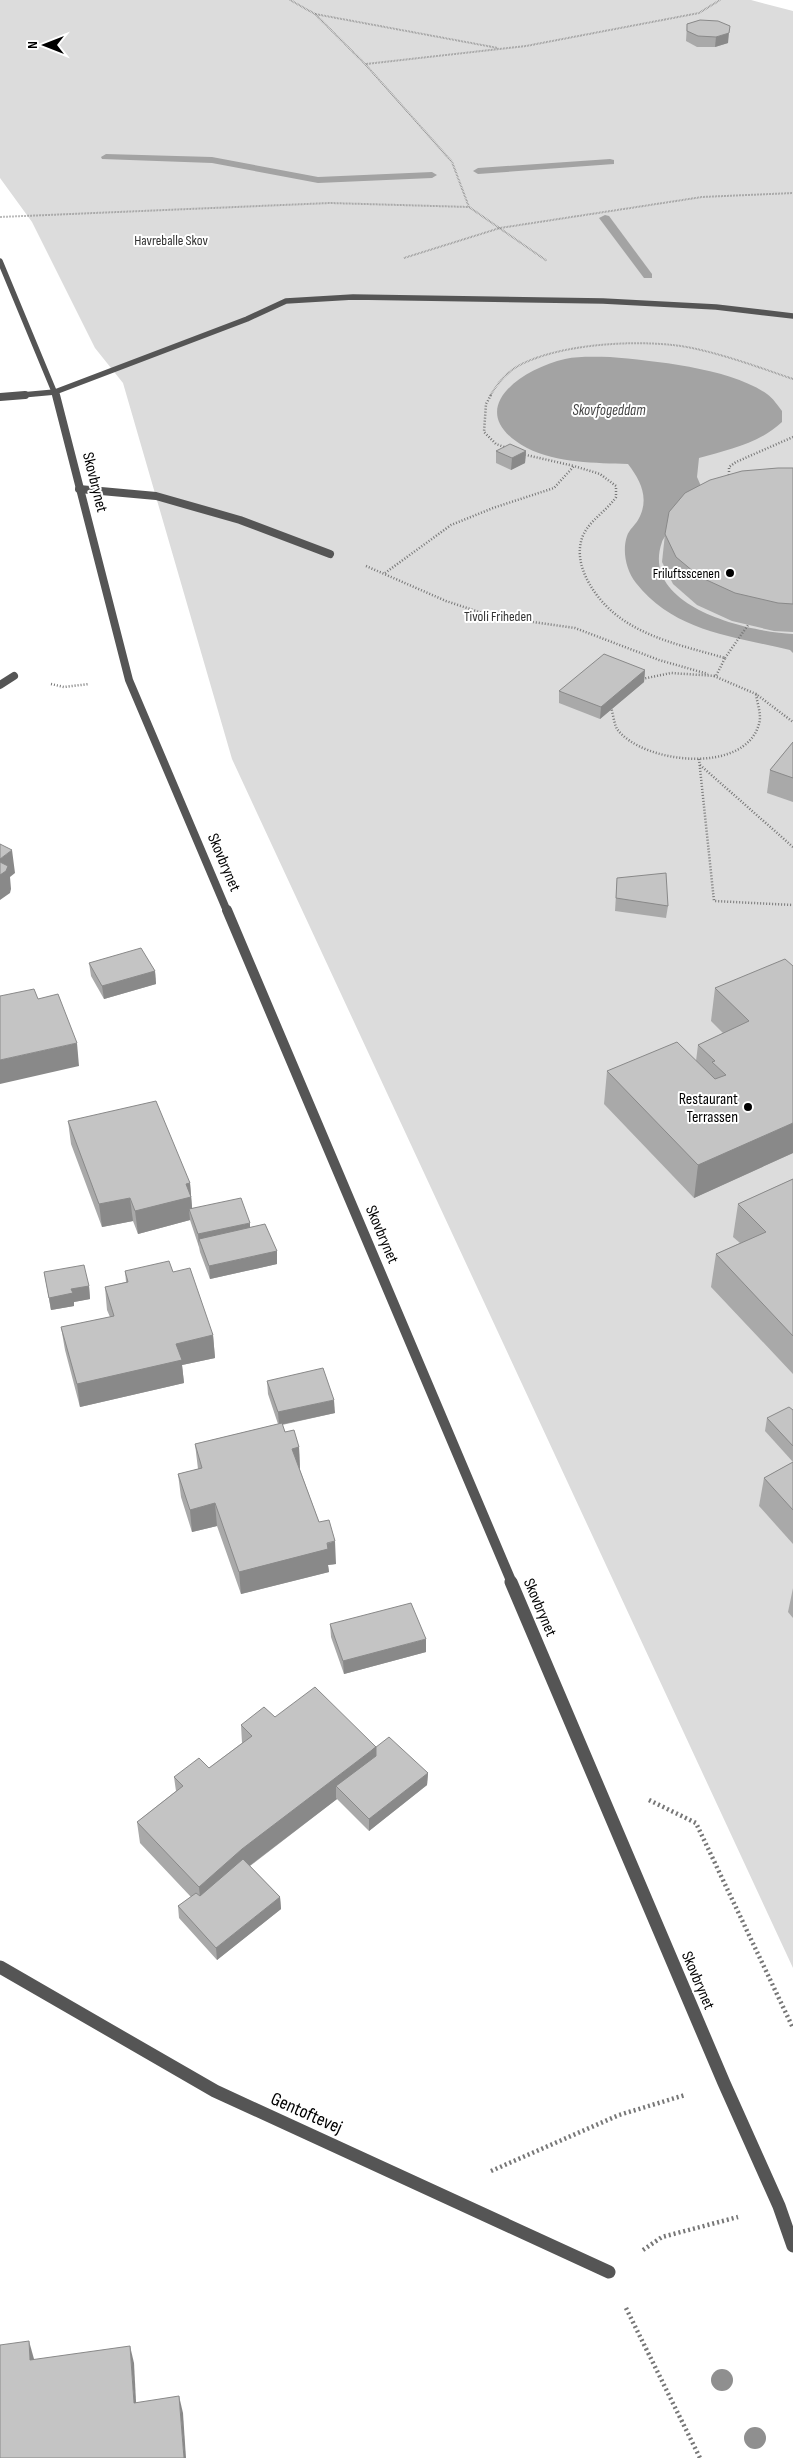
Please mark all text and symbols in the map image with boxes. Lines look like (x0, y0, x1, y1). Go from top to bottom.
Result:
north arrow (20, 20, 70, 70)
text: N (24, 41, 41, 49)
park label: Havreballe Skov (134, 232, 208, 249)
water label: Skovfogeddam (572, 401, 646, 420)
street label: Skovbrynet (78, 450, 111, 514)
place label: Friluftsscenen (653, 565, 720, 582)
marker: Friluftsscenen (724, 567, 736, 579)
park label: Tivoli Friheden (464, 608, 532, 625)
street label: Skovbrynet (203, 831, 244, 895)
place label: Restaurant Terrassen (679, 1090, 738, 1127)
marker: Restaurant Terrassen (742, 1101, 754, 1113)
street label: Skovbrynet (361, 1203, 402, 1267)
street label: Skovbrynet (519, 1576, 560, 1640)
street label: Skovbrynet (677, 1949, 718, 2013)
street label: Gentoftevej (267, 2087, 346, 2139)

